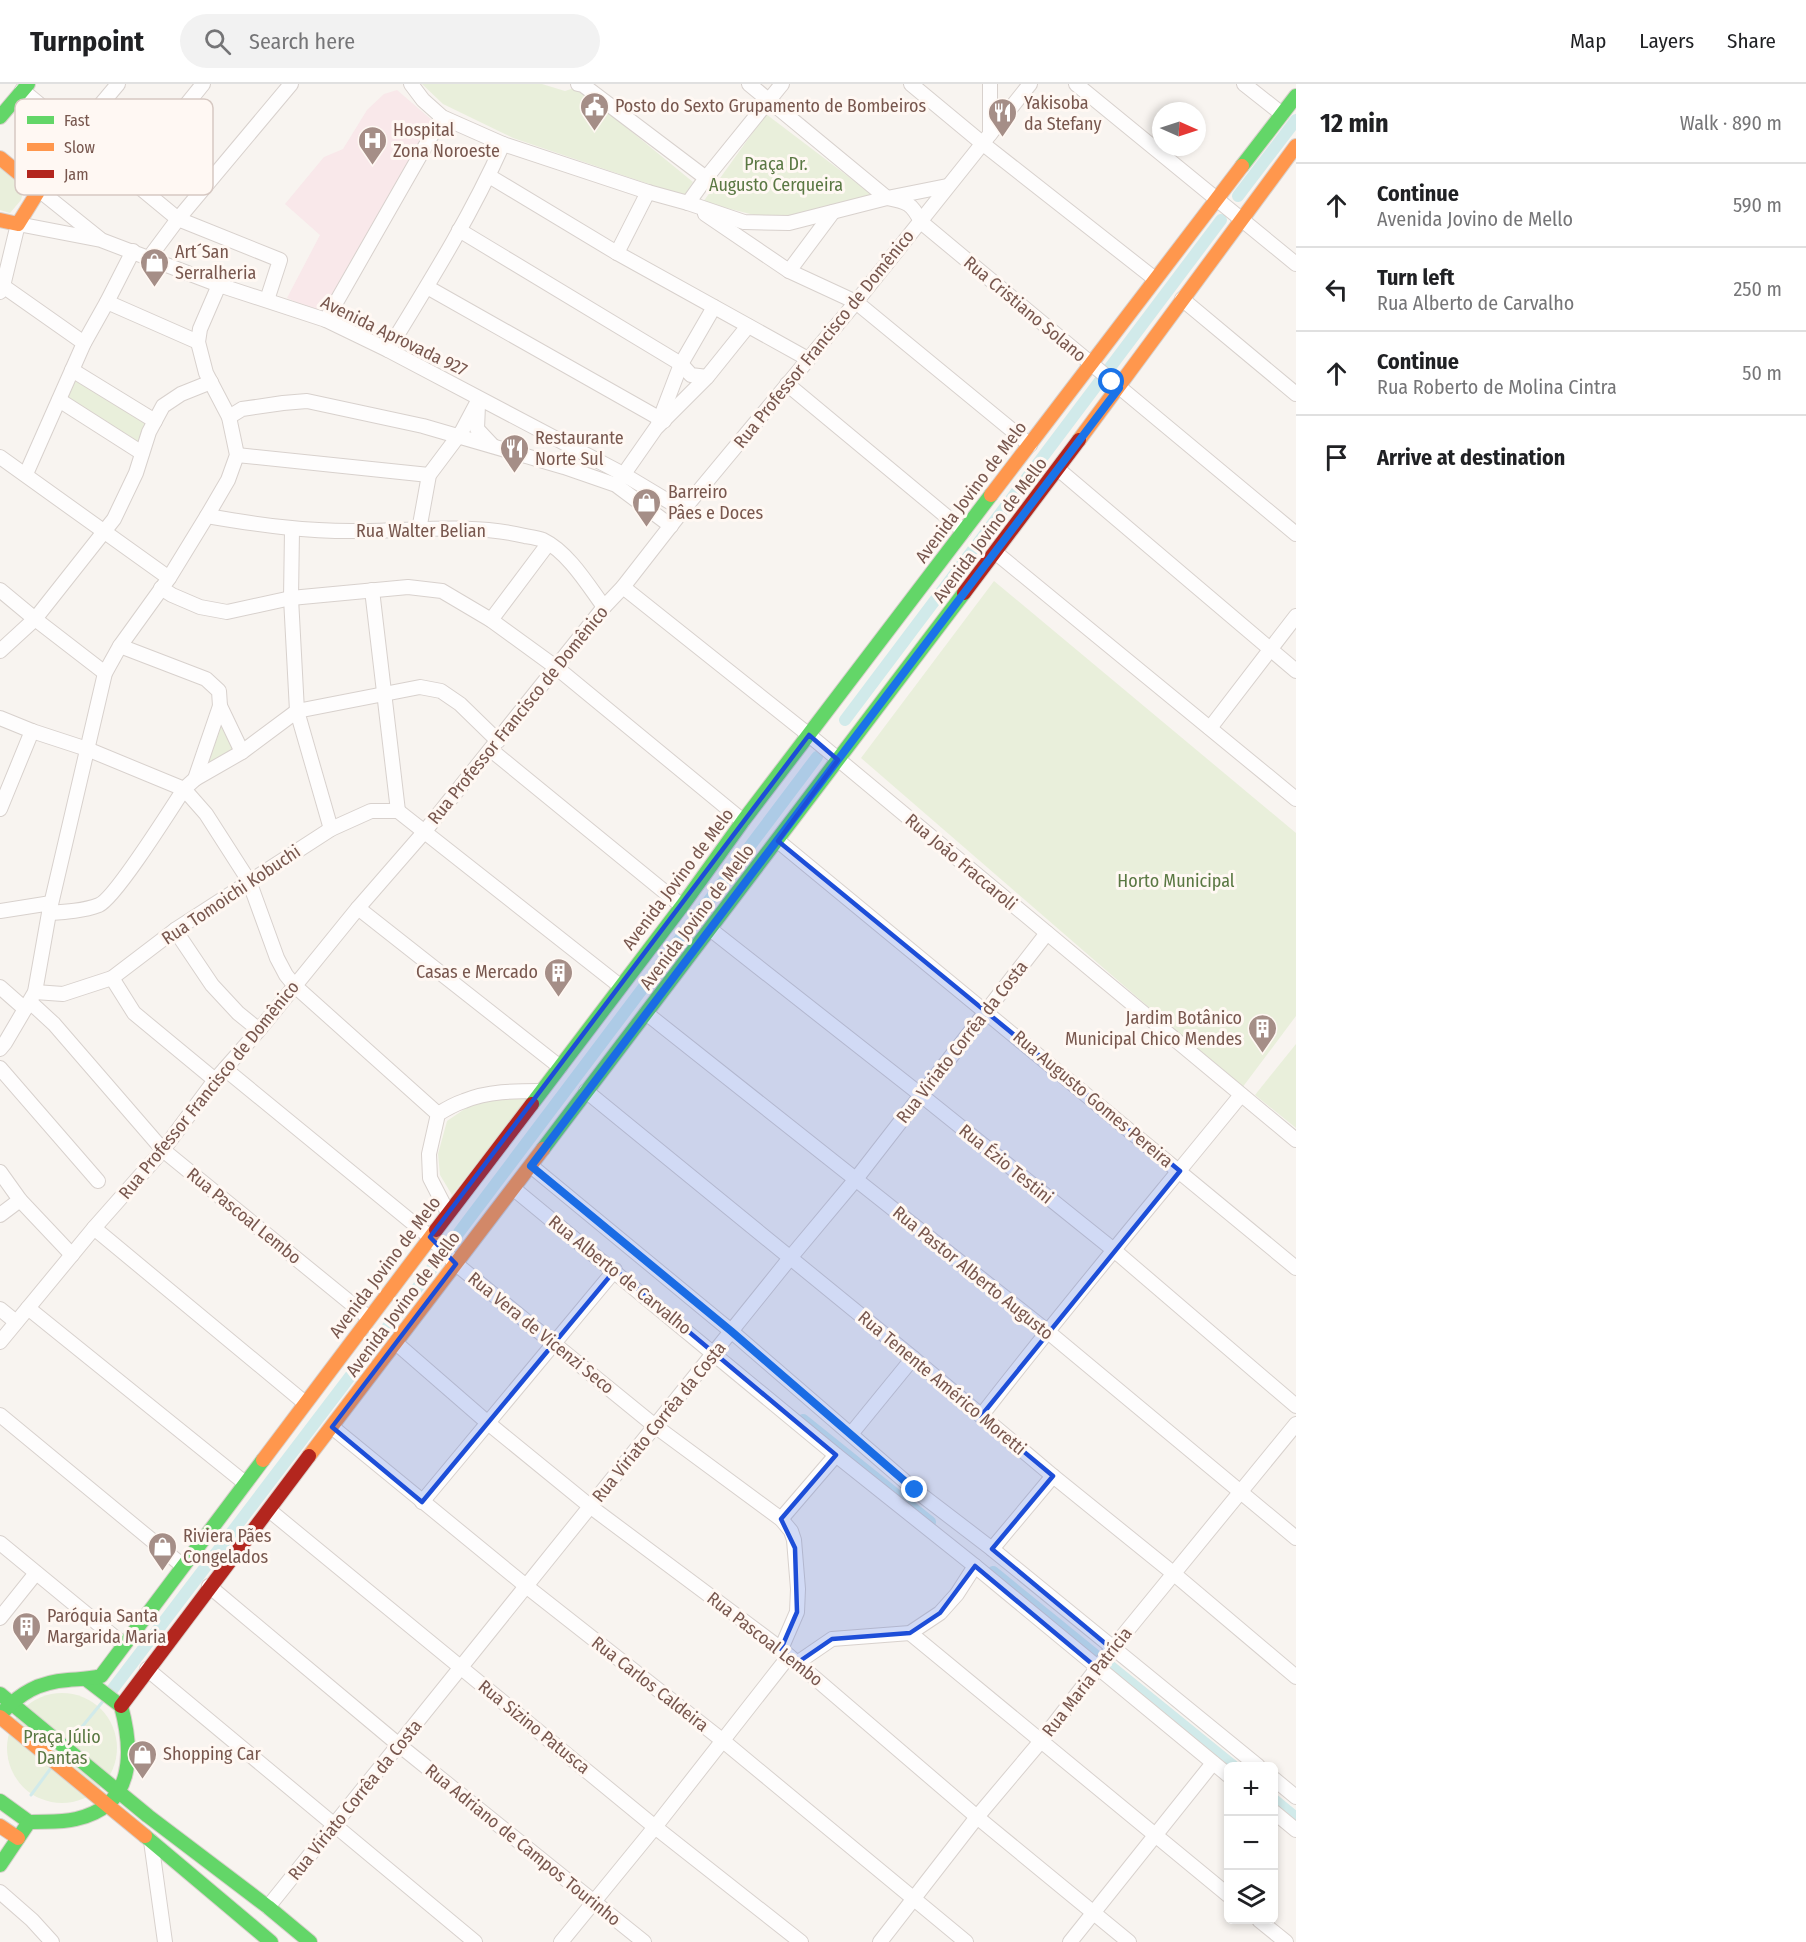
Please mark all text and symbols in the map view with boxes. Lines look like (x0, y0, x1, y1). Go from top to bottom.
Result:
search box (180, 14, 600, 68)
text: Turnpoint (30, 25, 144, 58)
icon: search (201, 25, 234, 58)
text: Search here (249, 28, 355, 55)
text: Map (1570, 28, 1606, 54)
text: Layers (1639, 28, 1694, 54)
text: Share (1727, 28, 1776, 54)
public building icon: Posto do Sexto Grupamento de Bombeiros (578, 90, 610, 132)
place label: Yakisoba da Stefany (1024, 92, 1101, 135)
place label: Posto do Sexto Grupamento de Bombeiros (615, 95, 926, 117)
restaurant icon: Yakisoba da Stefany (987, 97, 1019, 139)
legend (15, 99, 213, 195)
north arrow (1152, 102, 1206, 156)
text: 12 min (1320, 108, 1389, 139)
text: Fast (64, 111, 91, 130)
text: Walk · 890 m (1680, 111, 1782, 135)
place label: Hospital Zona Noroeste (393, 119, 500, 162)
hospital icon: Hospital Zona Noroeste (356, 124, 388, 166)
text: Slow (64, 138, 95, 157)
park label: Praça Dr. Augusto Cerqueira (709, 153, 843, 196)
text: Jam (64, 165, 89, 184)
text: Continue (1377, 180, 1459, 207)
icon: ahead (1320, 189, 1353, 222)
text: 590 m (1733, 193, 1782, 217)
text: Avenida Jovino de Mello (1377, 207, 1573, 231)
street label: Rua Professor Francisco de Domênico (729, 225, 919, 453)
place label: Art´San Serralheria (175, 241, 256, 284)
shop icon: Art´San Serralheria (138, 246, 170, 288)
street label: Rua Cristiano Solano (959, 251, 1091, 367)
text: Turn left (1377, 264, 1455, 291)
icon: left (1320, 273, 1353, 306)
text: 250 m (1734, 277, 1782, 301)
street label: Avenida Aprovada 927 (317, 291, 471, 381)
text: Rua Alberto de Carvalho (1377, 291, 1574, 315)
text: Continue (1377, 348, 1459, 375)
icon: ahead (1320, 357, 1353, 390)
text: 50 m (1742, 361, 1782, 385)
route start (1098, 368, 1124, 394)
text: Rua Roberto de Molina Cintra (1377, 375, 1617, 399)
street label: Avenida Jovino de Melo (911, 417, 1031, 567)
place label: Restaurante Norte Sul (535, 427, 624, 470)
restaurant icon: Restaurante Norte Sul (498, 432, 530, 474)
icon: arrive (1320, 441, 1353, 474)
text: Arrive at destination (1377, 444, 1565, 471)
street label: Avenida Jovino de Mello (928, 453, 1052, 607)
place label: Barreiro Pâes e Doces (668, 481, 763, 524)
shop icon: Barreiro Pâes e Doces (631, 486, 663, 528)
street label: Rua Walter Belian (356, 520, 486, 542)
street label: Rua Professor Francisco de Domênico (423, 601, 613, 829)
street label: Avenida Jovino de Melo (618, 804, 738, 954)
street label: Rua João Fraccaroli (901, 809, 1021, 915)
street label: Rua Tomoichi Kobuchi (158, 840, 304, 950)
street label: Avenida Jovino de Mello (635, 840, 759, 994)
park label: Horto Municipal (1117, 870, 1235, 892)
building icon: Casas e Mercado (543, 956, 575, 998)
street label: Rua Viriato Corrêa da Costa (892, 956, 1032, 1128)
place label: Casas e Mercado (416, 961, 538, 983)
street label: Rua Professor Francisco de Domênico (114, 976, 304, 1204)
place label: Jardim Botânico Municipal Chico Mendes (1065, 1007, 1242, 1050)
building icon: Jardim Botânico Municipal Chico Mendes (1247, 1012, 1279, 1054)
street label: Rua Augusto Gomes Pereira (1009, 1026, 1178, 1172)
street label: Rua Ézio Testini (955, 1119, 1058, 1209)
street label: Rua Pascoal Lembo (182, 1163, 306, 1269)
street label: Avenida Jovino de Melo (325, 1192, 445, 1342)
street label: Rua Pastor Alberto Augusto (888, 1201, 1058, 1345)
street label: Rua Alberto de Carvalho (544, 1211, 696, 1339)
street label: Avenida Jovino de Mello (341, 1227, 465, 1381)
street label: Rua Vera de Vicenzi Seco (464, 1267, 618, 1399)
street label: Rua Tenente Américo Moretti (854, 1306, 1030, 1460)
street label: Rua Viriato Corrêa da Costa (587, 1337, 731, 1507)
route end (901, 1476, 927, 1502)
place label: Riviera Pães Congelados (183, 1525, 272, 1568)
shop icon: Riviera Pães Congelados (146, 1530, 178, 1572)
street label: Rua Pascoal Lembo (703, 1587, 827, 1691)
place label: Paróquia Santa Margarida Maria (47, 1605, 167, 1648)
building icon: Paróquia Santa Margarida Maria (10, 1610, 42, 1652)
street label: Rua Maria Patrícia (1037, 1623, 1137, 1741)
street label: Rua Carlos Caldeira (587, 1632, 713, 1737)
street label: Rua Sizino Patusca (474, 1675, 594, 1779)
street label: Rua Viriato Corrêa da Costa (283, 1715, 427, 1885)
park label: Praça Júlio Dantas (23, 1726, 101, 1769)
shop icon: Shopping Car (126, 1738, 158, 1780)
place label: Shopping Car (163, 1743, 262, 1765)
street label: Rua Adriano de Campos Tourinho (421, 1759, 625, 1931)
map controls (1224, 1762, 1278, 1924)
button: + (1224, 1762, 1278, 1816)
button: − (1224, 1816, 1278, 1870)
button: layers (1224, 1870, 1278, 1924)

